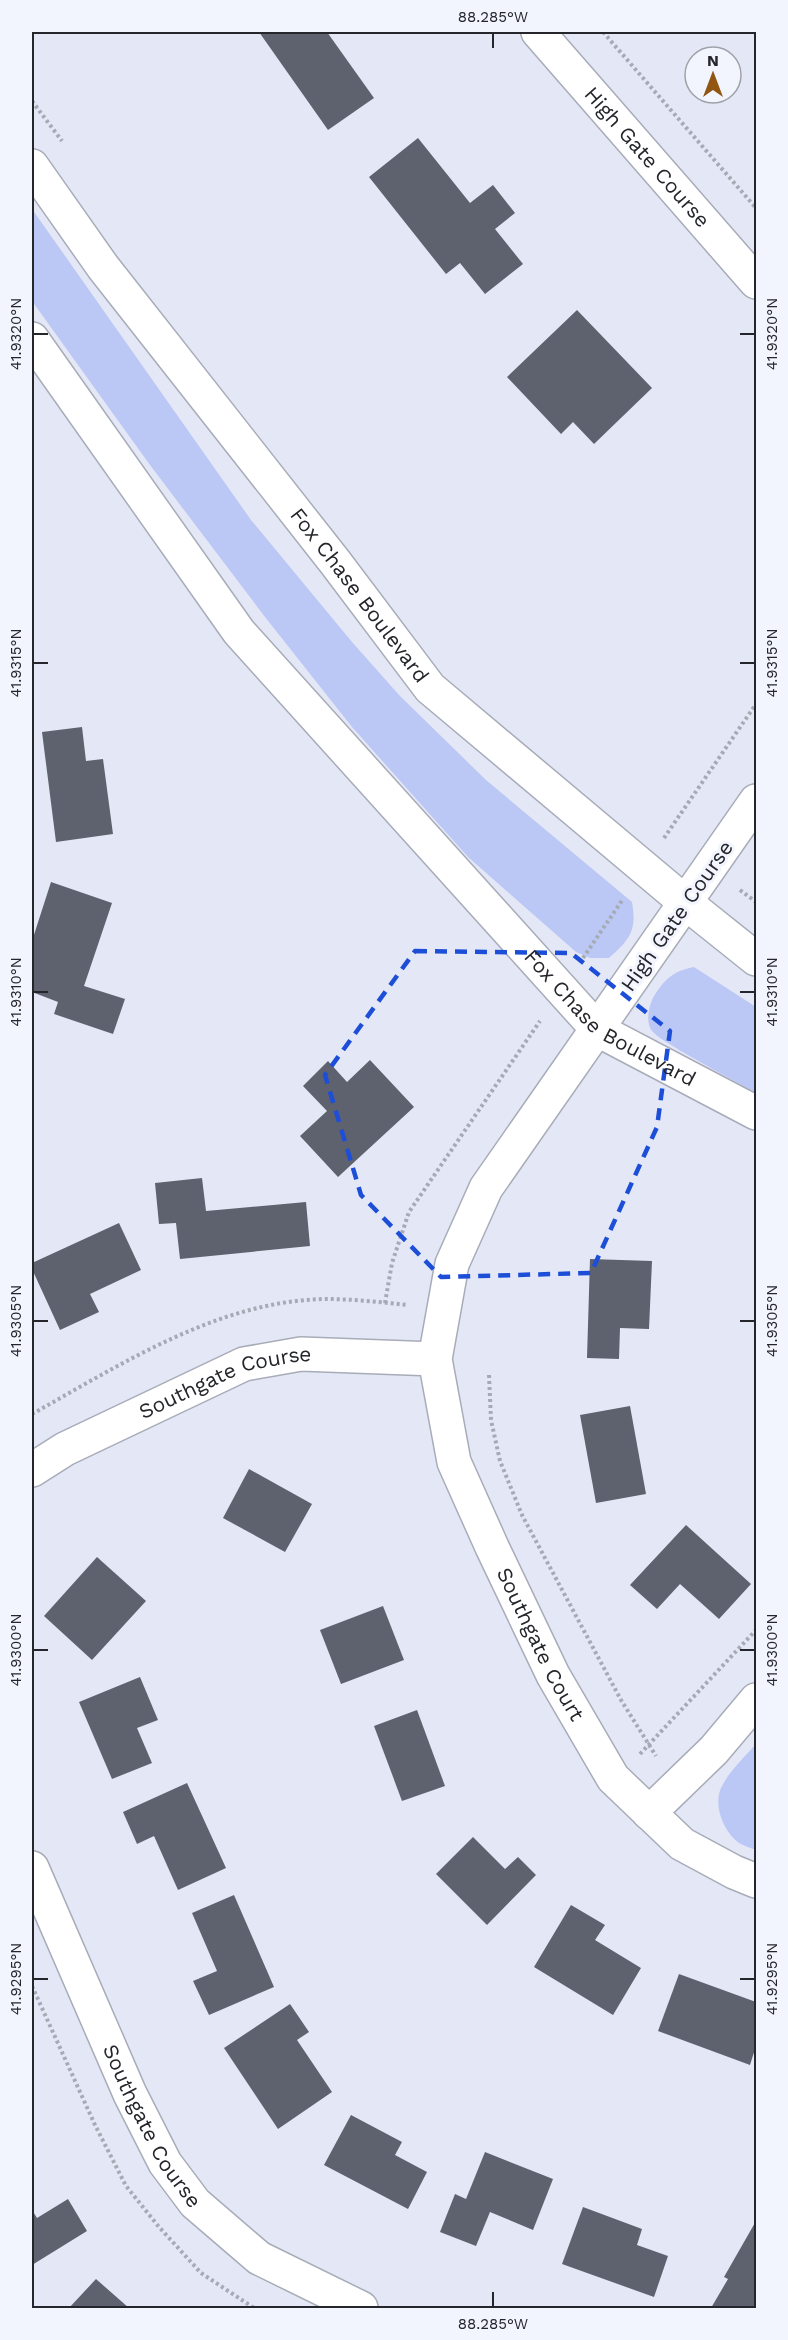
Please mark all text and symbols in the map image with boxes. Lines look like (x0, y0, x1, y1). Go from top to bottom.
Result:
text: 88.285°W (458, 8, 528, 26)
north arrow (683, 45, 743, 105)
text: N (707, 51, 719, 70)
street label: High Gate Course (579, 81, 716, 232)
text: 41.9320°N (7, 298, 25, 370)
text: 41.9320°N (763, 298, 781, 370)
street label: Fox Chase Boulevard (285, 503, 434, 687)
text: 41.9315°N (7, 629, 25, 697)
text: 41.9315°N (763, 629, 781, 697)
street label: High Gate Course (615, 835, 738, 996)
street label: Fox Chase Boulevard (519, 944, 700, 1091)
text: 41.9310°N (7, 957, 25, 1027)
text: 41.9310°N (763, 957, 781, 1027)
text: 41.9305°N (7, 1285, 25, 1357)
text: 41.9305°N (763, 1285, 781, 1357)
street label: Southgate Course (135, 1341, 312, 1424)
street label: Southgate Court (492, 1563, 590, 1725)
text: 41.9300°N (7, 1613, 25, 1687)
text: 41.9300°N (763, 1613, 781, 1687)
text: 41.9295°N (7, 1943, 25, 2015)
text: 41.9295°N (763, 1943, 781, 2015)
street label: Southgate Course (98, 2040, 207, 2212)
text: 88.285°W (458, 2315, 528, 2333)

